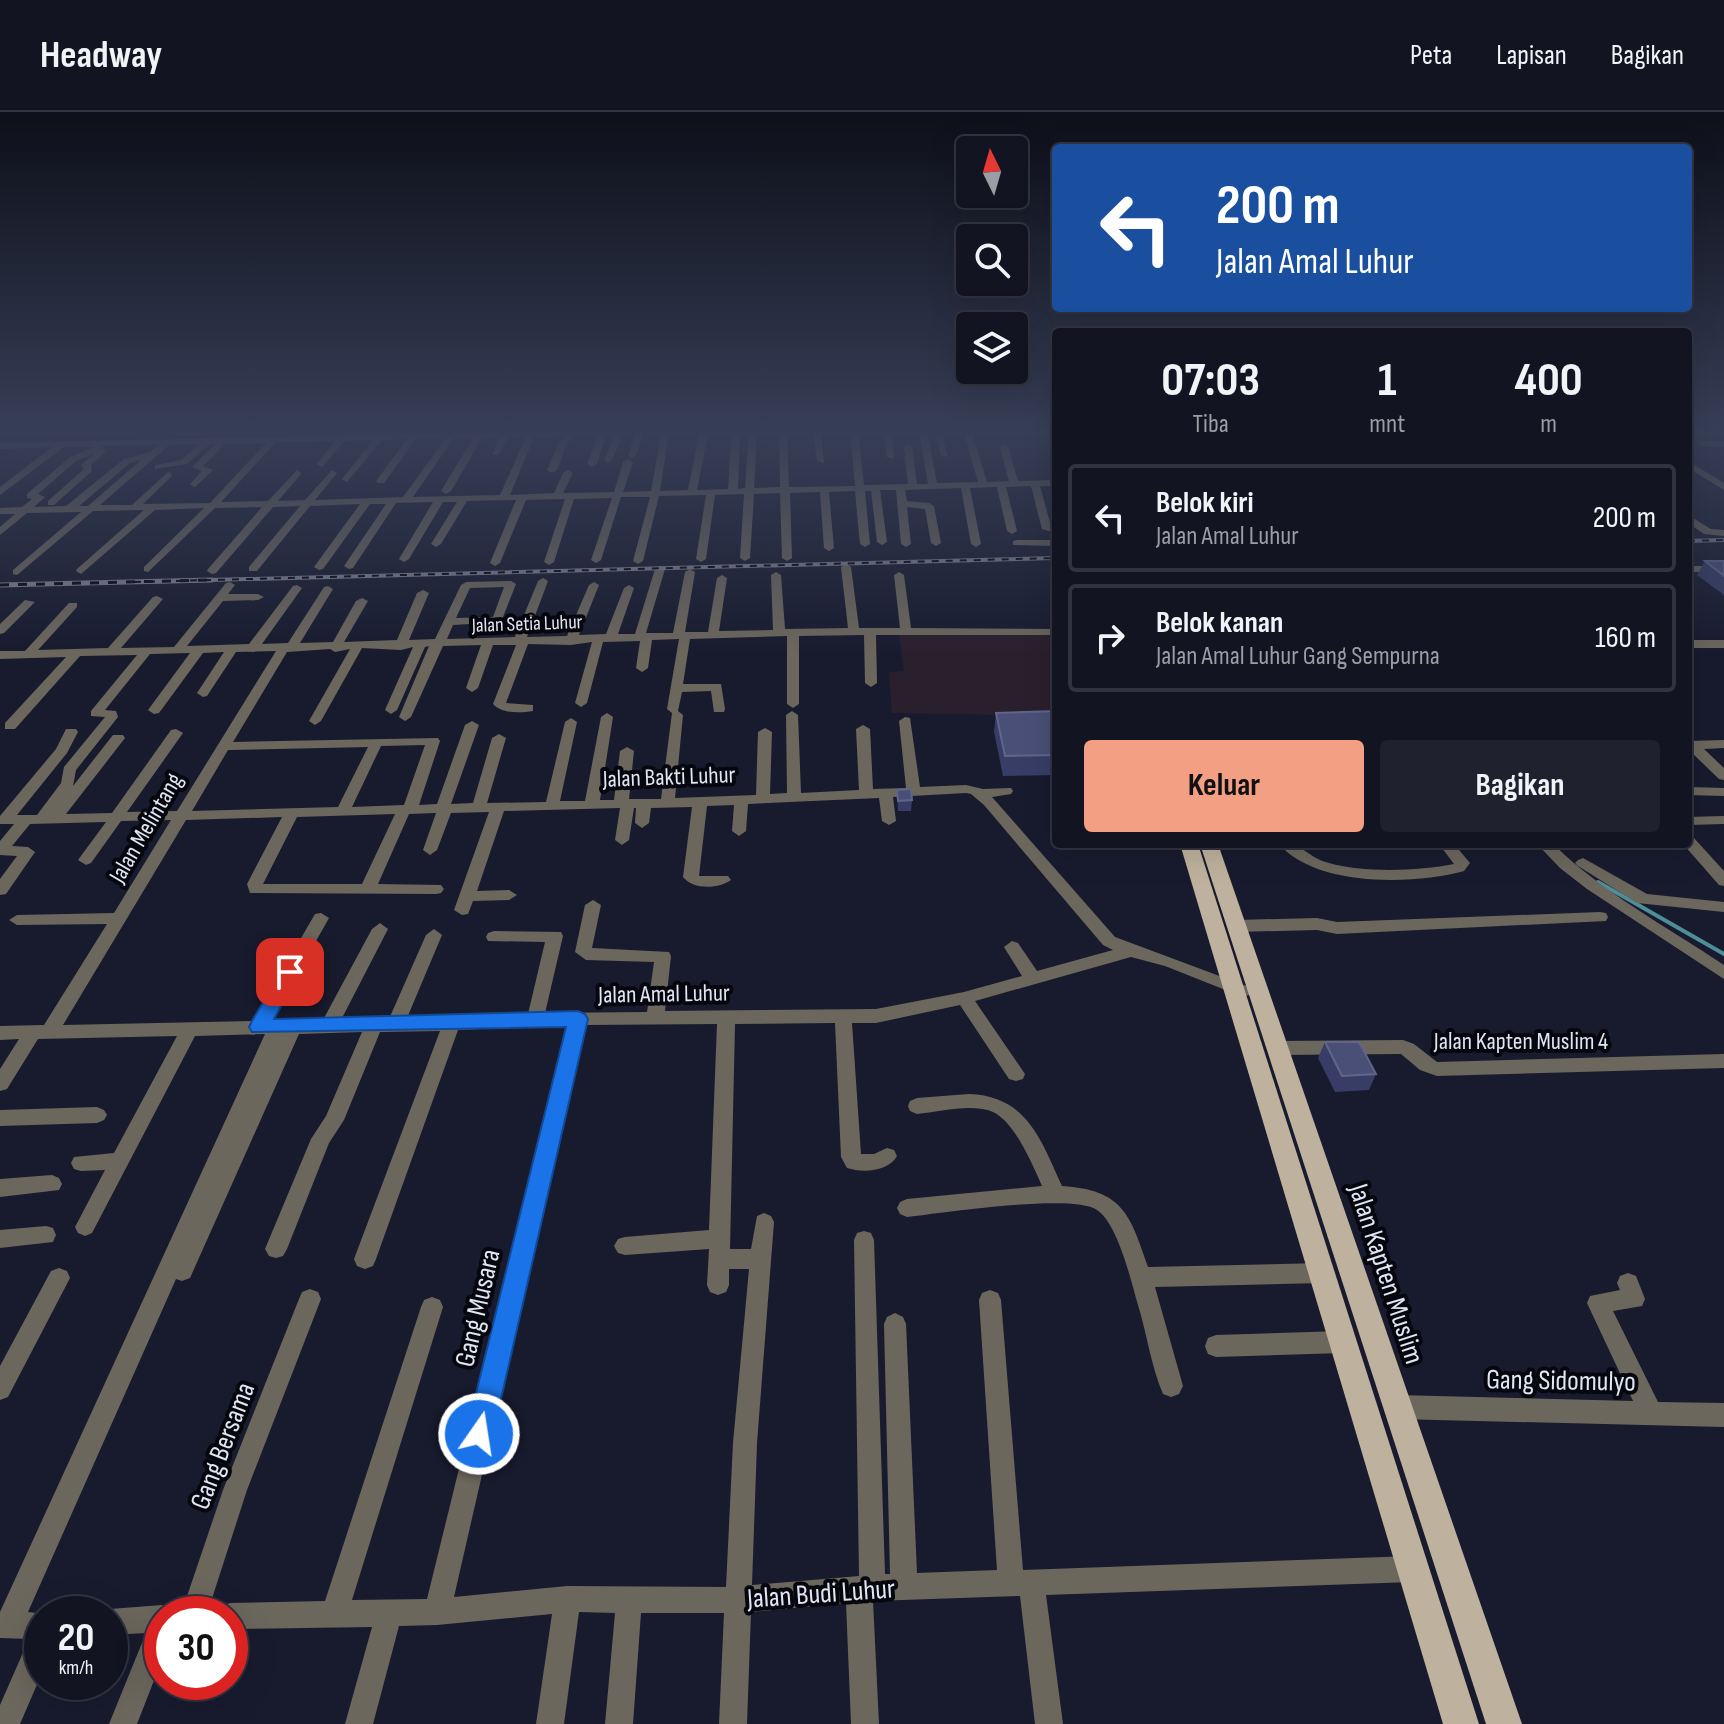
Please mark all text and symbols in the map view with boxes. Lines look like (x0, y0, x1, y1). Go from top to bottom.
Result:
text: Headway (40, 33, 162, 78)
text: Peta (1410, 39, 1452, 72)
text: Lapisan (1496, 39, 1567, 72)
text: Bagikan (1611, 39, 1684, 72)
north arrow (956, 136, 1028, 208)
map controls (956, 136, 1028, 384)
text: 200 m (1216, 173, 1340, 240)
icon: left (1084, 176, 1188, 280)
button: search (956, 224, 1028, 296)
text: Jalan Amal Luhur (1216, 241, 1414, 284)
button: layers (956, 312, 1028, 384)
text: 07:03 (1161, 352, 1260, 409)
text: 1 (1378, 352, 1397, 409)
text: 400 (1515, 352, 1583, 409)
text: Tiba (1193, 409, 1229, 440)
text: mnt (1369, 409, 1405, 440)
text: m (1540, 409, 1557, 440)
text: Belok kiri (1156, 485, 1254, 521)
icon: left (1088, 496, 1132, 540)
text: 200 m (1593, 500, 1656, 536)
text: Jalan Amal Luhur (1156, 521, 1299, 552)
text: Belok kanan (1156, 605, 1283, 641)
street label: Jalan Setia Luhur (470, 610, 583, 638)
icon: right (1088, 616, 1132, 660)
text: 160 m (1595, 620, 1656, 656)
text: Jalan Amal Luhur Gang Sempurna (1156, 641, 1440, 672)
button: Keluar (1084, 740, 1364, 832)
button: Bagikan (1380, 740, 1660, 832)
street label: Jalan Bakti Luhur (601, 760, 736, 794)
street label: Jalan Melintang (102, 768, 189, 889)
pin (256, 938, 324, 1006)
icon: arrive (268, 950, 312, 994)
street label: Jalan Amal Luhur (597, 978, 730, 1010)
street label: Jalan Kapten Muslim 4 (1433, 1027, 1608, 1056)
street label: Jalan Kapten Muslim (1341, 1179, 1431, 1368)
street label: Gang Musara (448, 1246, 508, 1370)
street label: Gang Sidomulyo (1486, 1363, 1636, 1399)
street label: Gang Bersama (184, 1378, 262, 1514)
position arrow (437, 1392, 521, 1476)
street label: Jalan Budi Luhur (745, 1572, 896, 1616)
speed limit sign: 30 (144, 1596, 248, 1700)
text: 20 (58, 1614, 94, 1662)
text: km/h (59, 1656, 93, 1680)

